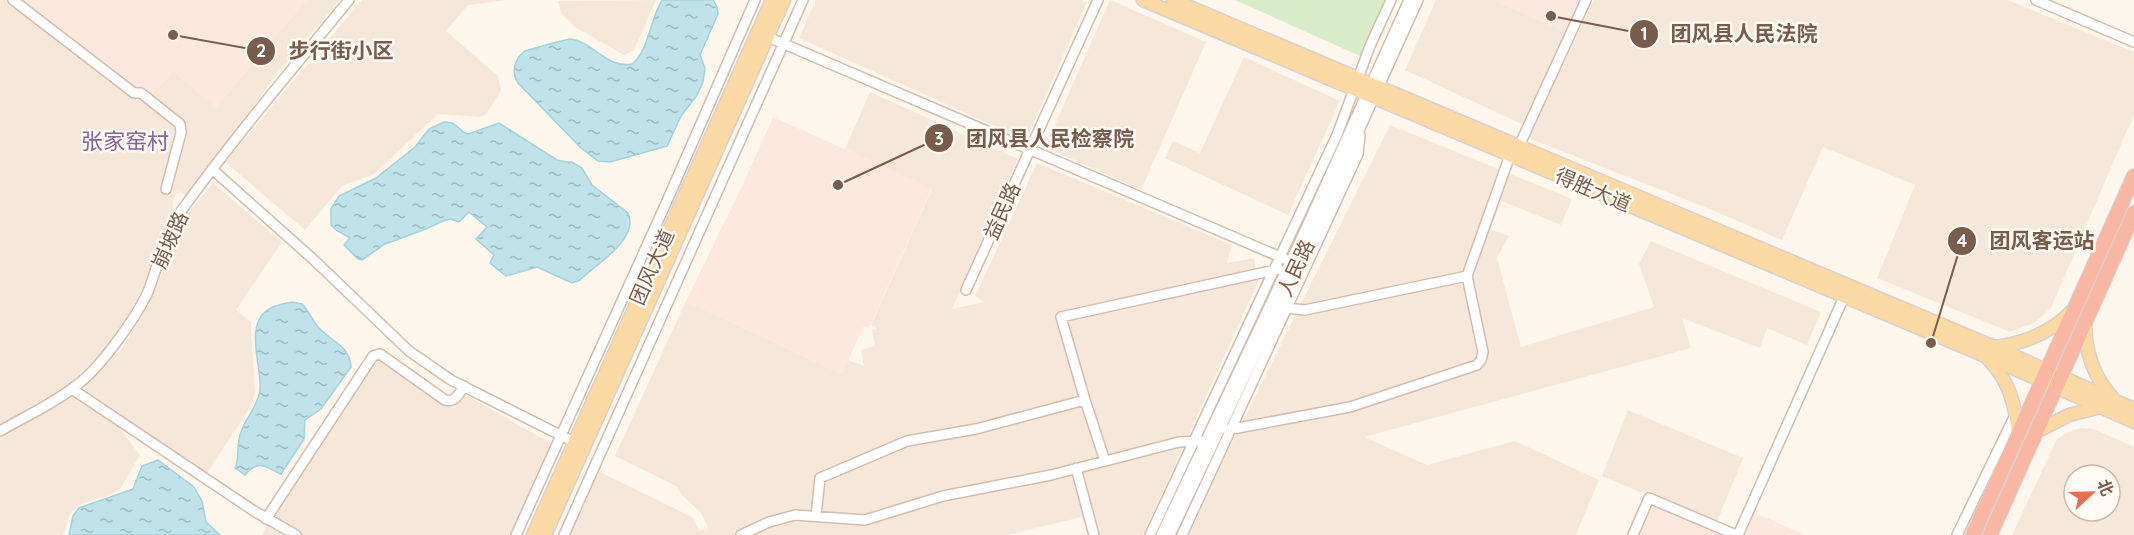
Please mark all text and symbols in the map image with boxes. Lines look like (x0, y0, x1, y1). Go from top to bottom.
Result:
callout: 团风县人民法院 (1629, 14, 1830, 53)
text: 团风县人民法院 (1671, 20, 1818, 46)
text: 1 (1640, 22, 1648, 45)
callout: 步行街小区 (246, 31, 405, 70)
text: 步行街小区 (289, 37, 394, 63)
text: 2 (256, 39, 266, 62)
callout: 团风县人民检察院 (924, 119, 1146, 158)
text: 团风县人民检察院 (966, 125, 1134, 151)
district label: 张家窑村 (81, 127, 169, 155)
text: 3 (934, 127, 944, 150)
street label: 得胜大道 (1551, 162, 1635, 217)
street label: 益民路 (978, 178, 1025, 243)
street label: 崩坡路 (146, 207, 193, 272)
callout: 团风客运站 (1947, 221, 2106, 260)
street label: 团风大道 (624, 225, 679, 308)
text: 团风客运站 (1990, 227, 2095, 253)
text: 4 (1957, 229, 1968, 252)
street label: 人民路 (1272, 235, 1320, 300)
north arrow (2062, 463, 2122, 523)
text: 北 (2094, 476, 2118, 499)

